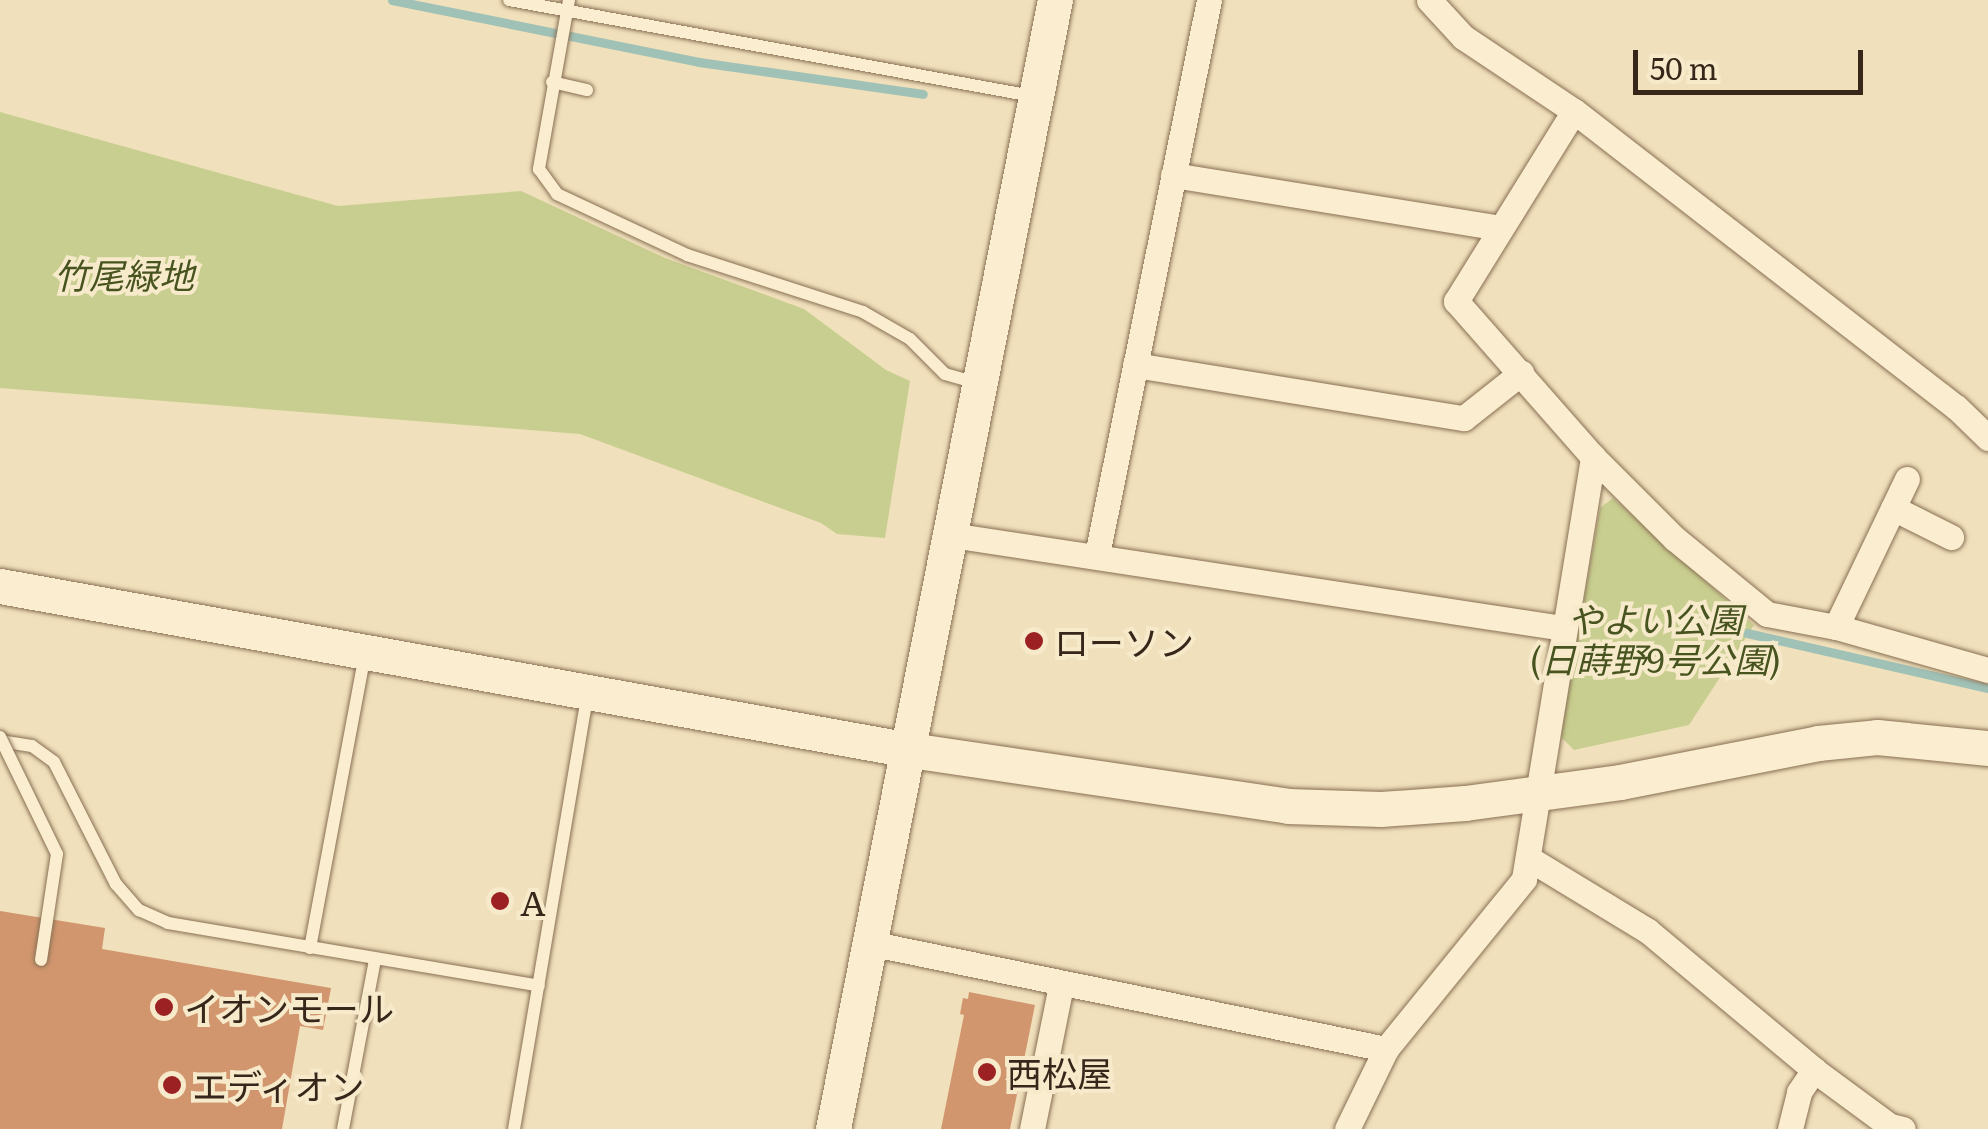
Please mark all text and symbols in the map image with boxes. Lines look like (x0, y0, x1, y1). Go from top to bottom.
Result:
scale bar (1638, 30, 1868, 92)
text: 50 m (1650, 45, 1718, 89)
park label: 竹尾緑地 (54, 253, 194, 295)
park label: やよい公園 (日蒔野9号公園) (1529, 597, 1781, 679)
place label: ローソン (1054, 620, 1194, 662)
marker: ローソン (1023, 630, 1045, 652)
place label: A (520, 880, 546, 922)
marker: A (489, 890, 511, 912)
place label: イオンモール (184, 986, 394, 1028)
marker: イオンモール (153, 996, 175, 1018)
place label: 西松屋 (1007, 1051, 1112, 1093)
marker: 西松屋 (976, 1061, 998, 1083)
place label: エディオン (192, 1064, 367, 1106)
marker: エディオン (161, 1074, 183, 1096)

